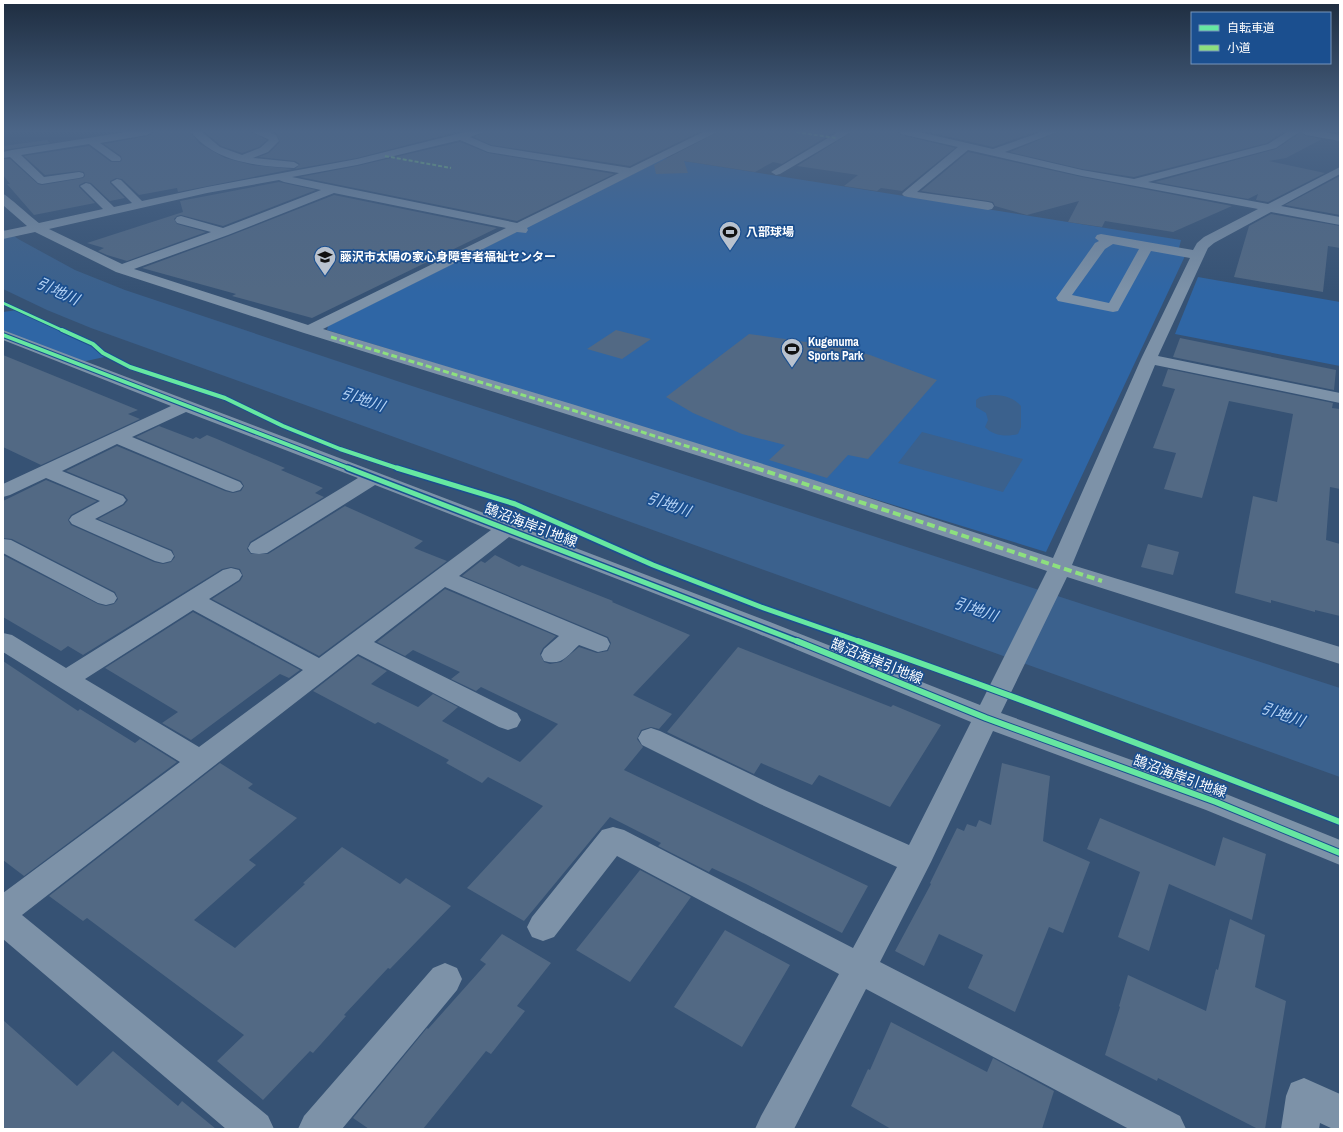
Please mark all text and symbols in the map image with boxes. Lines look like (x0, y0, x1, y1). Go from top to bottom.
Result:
legend (1191, 12, 1331, 64)
text: 自転車道 (1227, 20, 1275, 36)
text: 小道 (1227, 40, 1251, 56)
sports icon: 八部球場 (717, 219, 743, 252)
place label: 八部球場 (746, 224, 794, 240)
school or university icon: 藤沢市太陽の家心身障害者福祉センター (312, 244, 338, 277)
place label: 藤沢市太陽の家心身障害者福祉センター (340, 249, 556, 265)
water label: 引地川 (33, 272, 85, 311)
place label: Kugenuma Sports Park (808, 334, 864, 364)
sports icon: Kugenuma Sports Park (779, 336, 805, 369)
water label: 引地川 (338, 382, 390, 417)
water label: 引地川 (644, 487, 696, 522)
street label: 鵠沼海岸引地線 (482, 499, 580, 551)
water label: 引地川 (951, 592, 1003, 627)
street label: 鵠沼海岸引地線 (828, 634, 926, 688)
water label: 引地川 (1258, 697, 1310, 732)
street label: 鵠沼海岸引地線 (1131, 751, 1229, 801)

